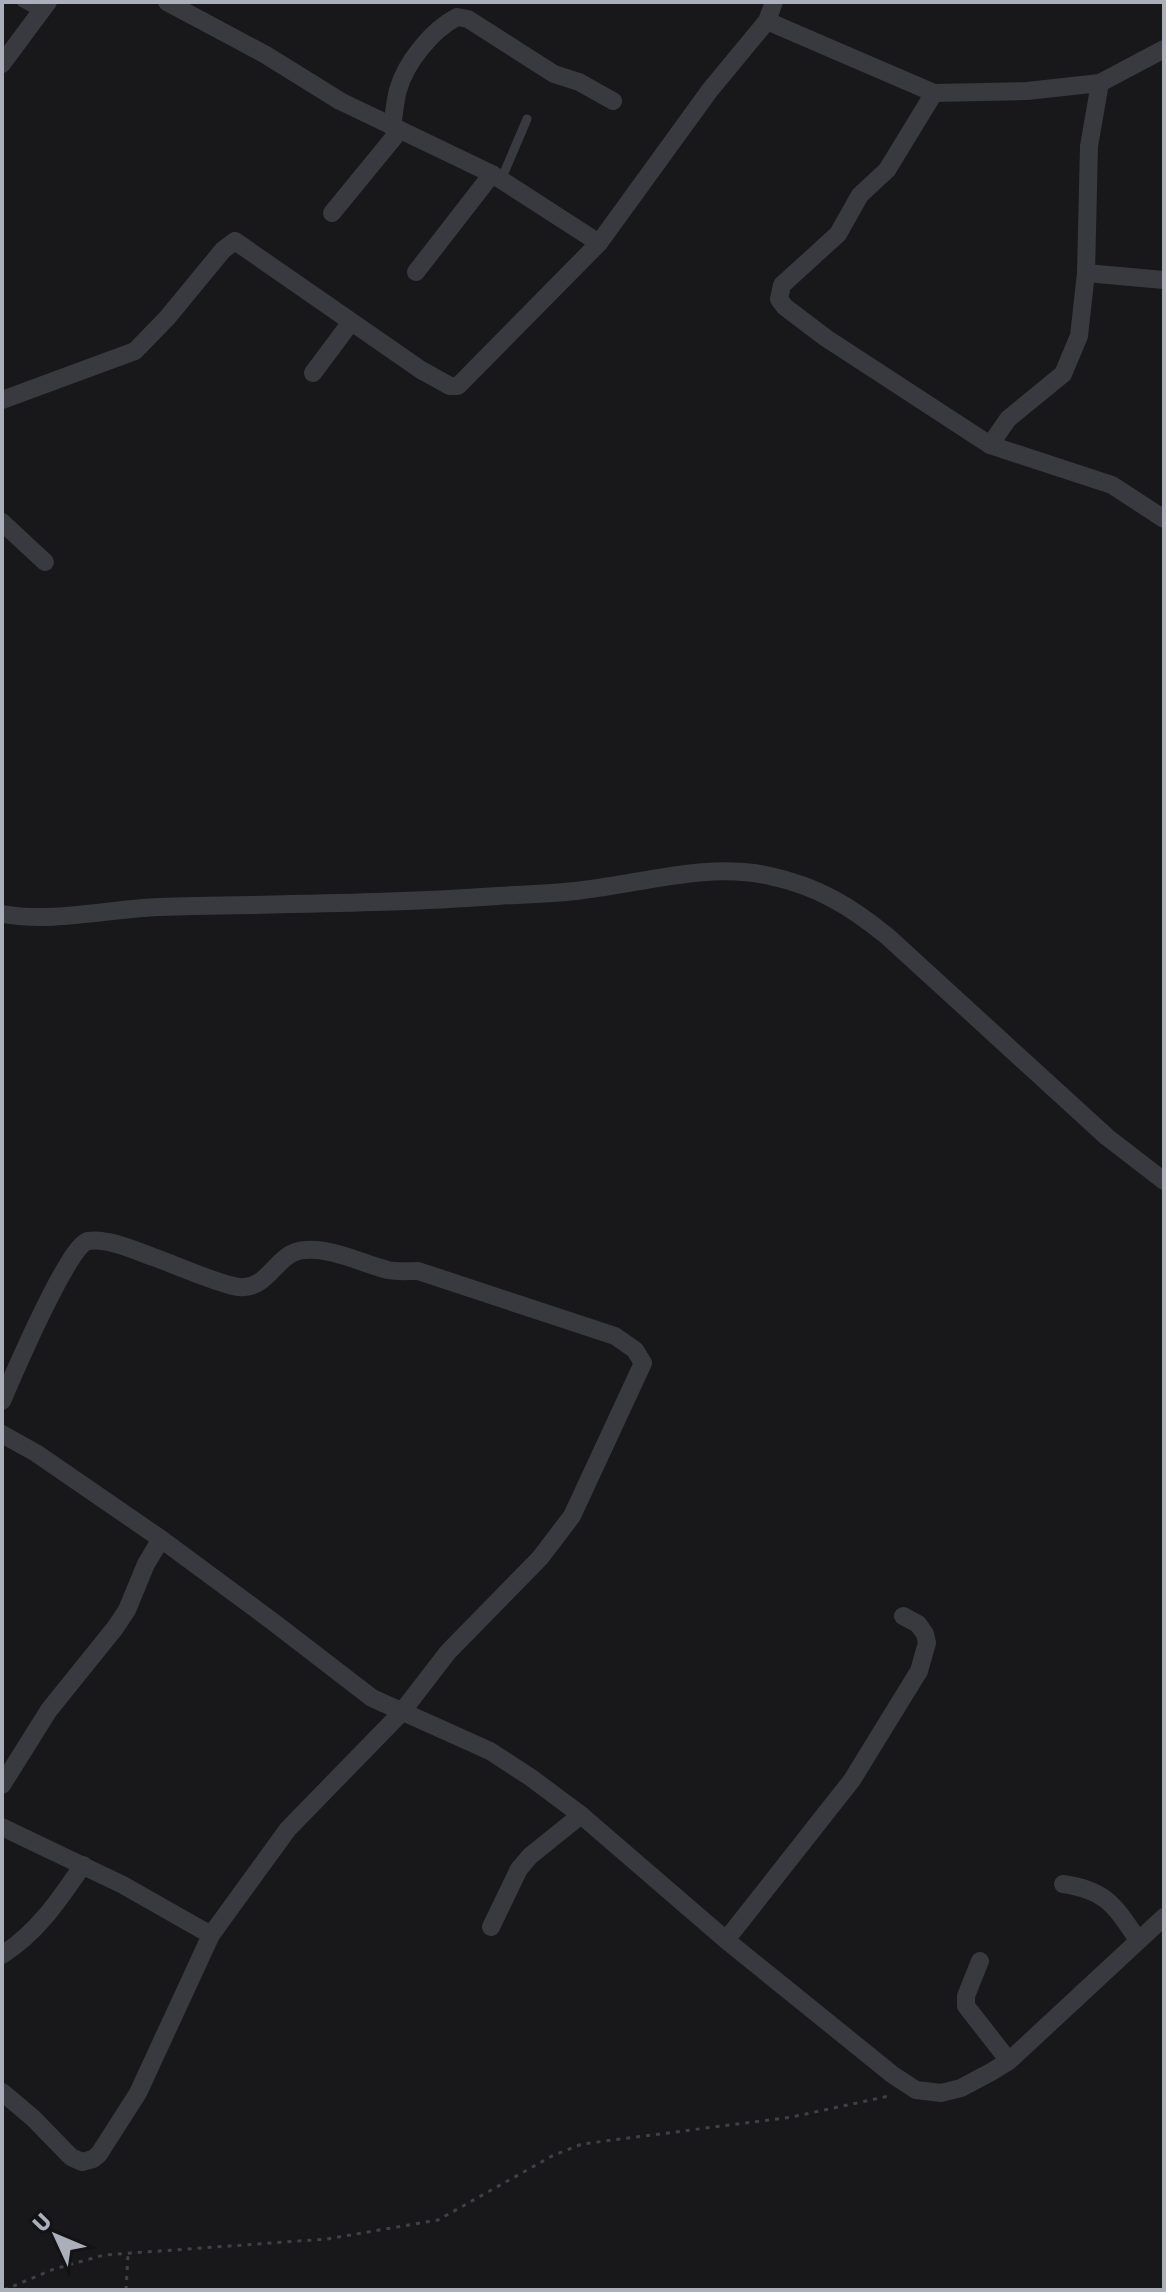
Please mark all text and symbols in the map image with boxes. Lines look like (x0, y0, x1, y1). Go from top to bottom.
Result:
north arrow (16, 2196, 96, 2276)
text: U (25, 2205, 58, 2239)

